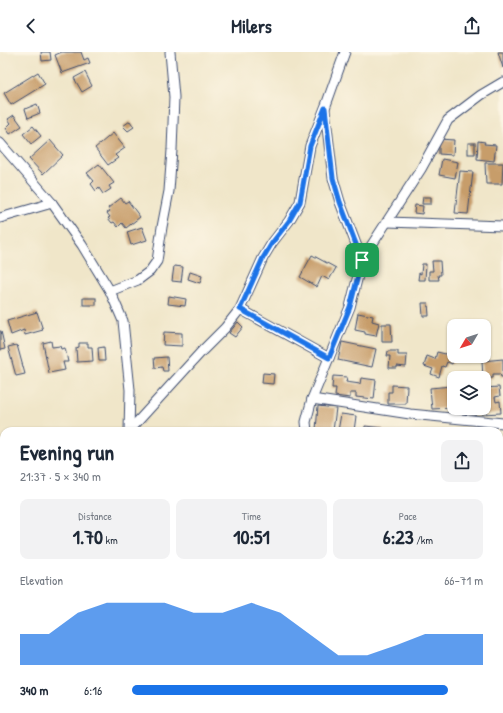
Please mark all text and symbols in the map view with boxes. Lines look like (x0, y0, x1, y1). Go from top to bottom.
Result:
text: Milers (231, 14, 272, 39)
icon: back (20, 15, 42, 37)
icon: share (461, 15, 483, 37)
pin (345, 243, 379, 277)
icon: arrive (351, 249, 373, 271)
north arrow (447, 319, 491, 363)
map controls (447, 319, 491, 415)
button: layers (447, 371, 491, 415)
text: Evening run (20, 437, 114, 467)
button: share (441, 440, 483, 482)
text: 21:37 · 5 × 340 m (20, 467, 101, 485)
text: Distance (78, 509, 112, 523)
text: Time (242, 509, 261, 523)
text: Pace (399, 509, 417, 523)
text: 1.70 (73, 523, 103, 550)
text: 10:51 (233, 523, 270, 550)
text: 6:23 (383, 523, 414, 550)
text: km (103, 533, 118, 547)
text: /km (414, 533, 433, 547)
text: Elevation (20, 571, 63, 589)
text: 66–71 m (444, 571, 483, 589)
text: 340 m (20, 681, 48, 699)
text: 6:16 (84, 681, 102, 699)

